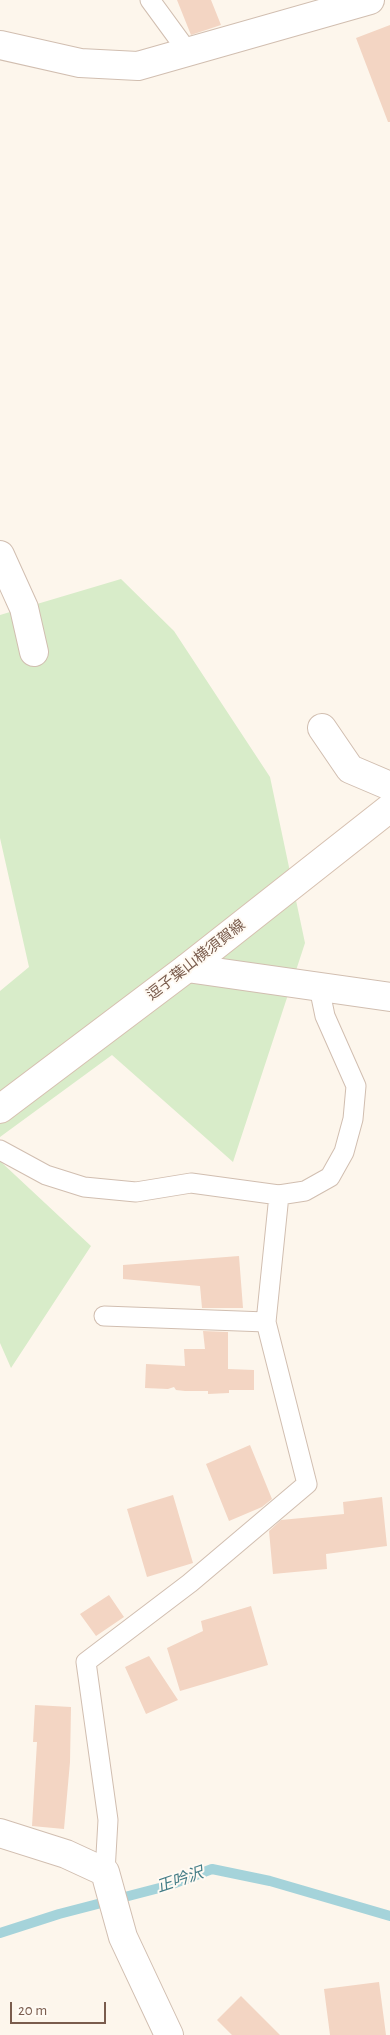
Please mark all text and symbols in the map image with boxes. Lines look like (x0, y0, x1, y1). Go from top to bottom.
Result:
street label: 逗子葉山横須賀線 (143, 916, 249, 1004)
water label: 正吟沢 (154, 1863, 206, 1897)
scale bar (12, 1992, 109, 2024)
text: 20 m (18, 2003, 47, 2018)

